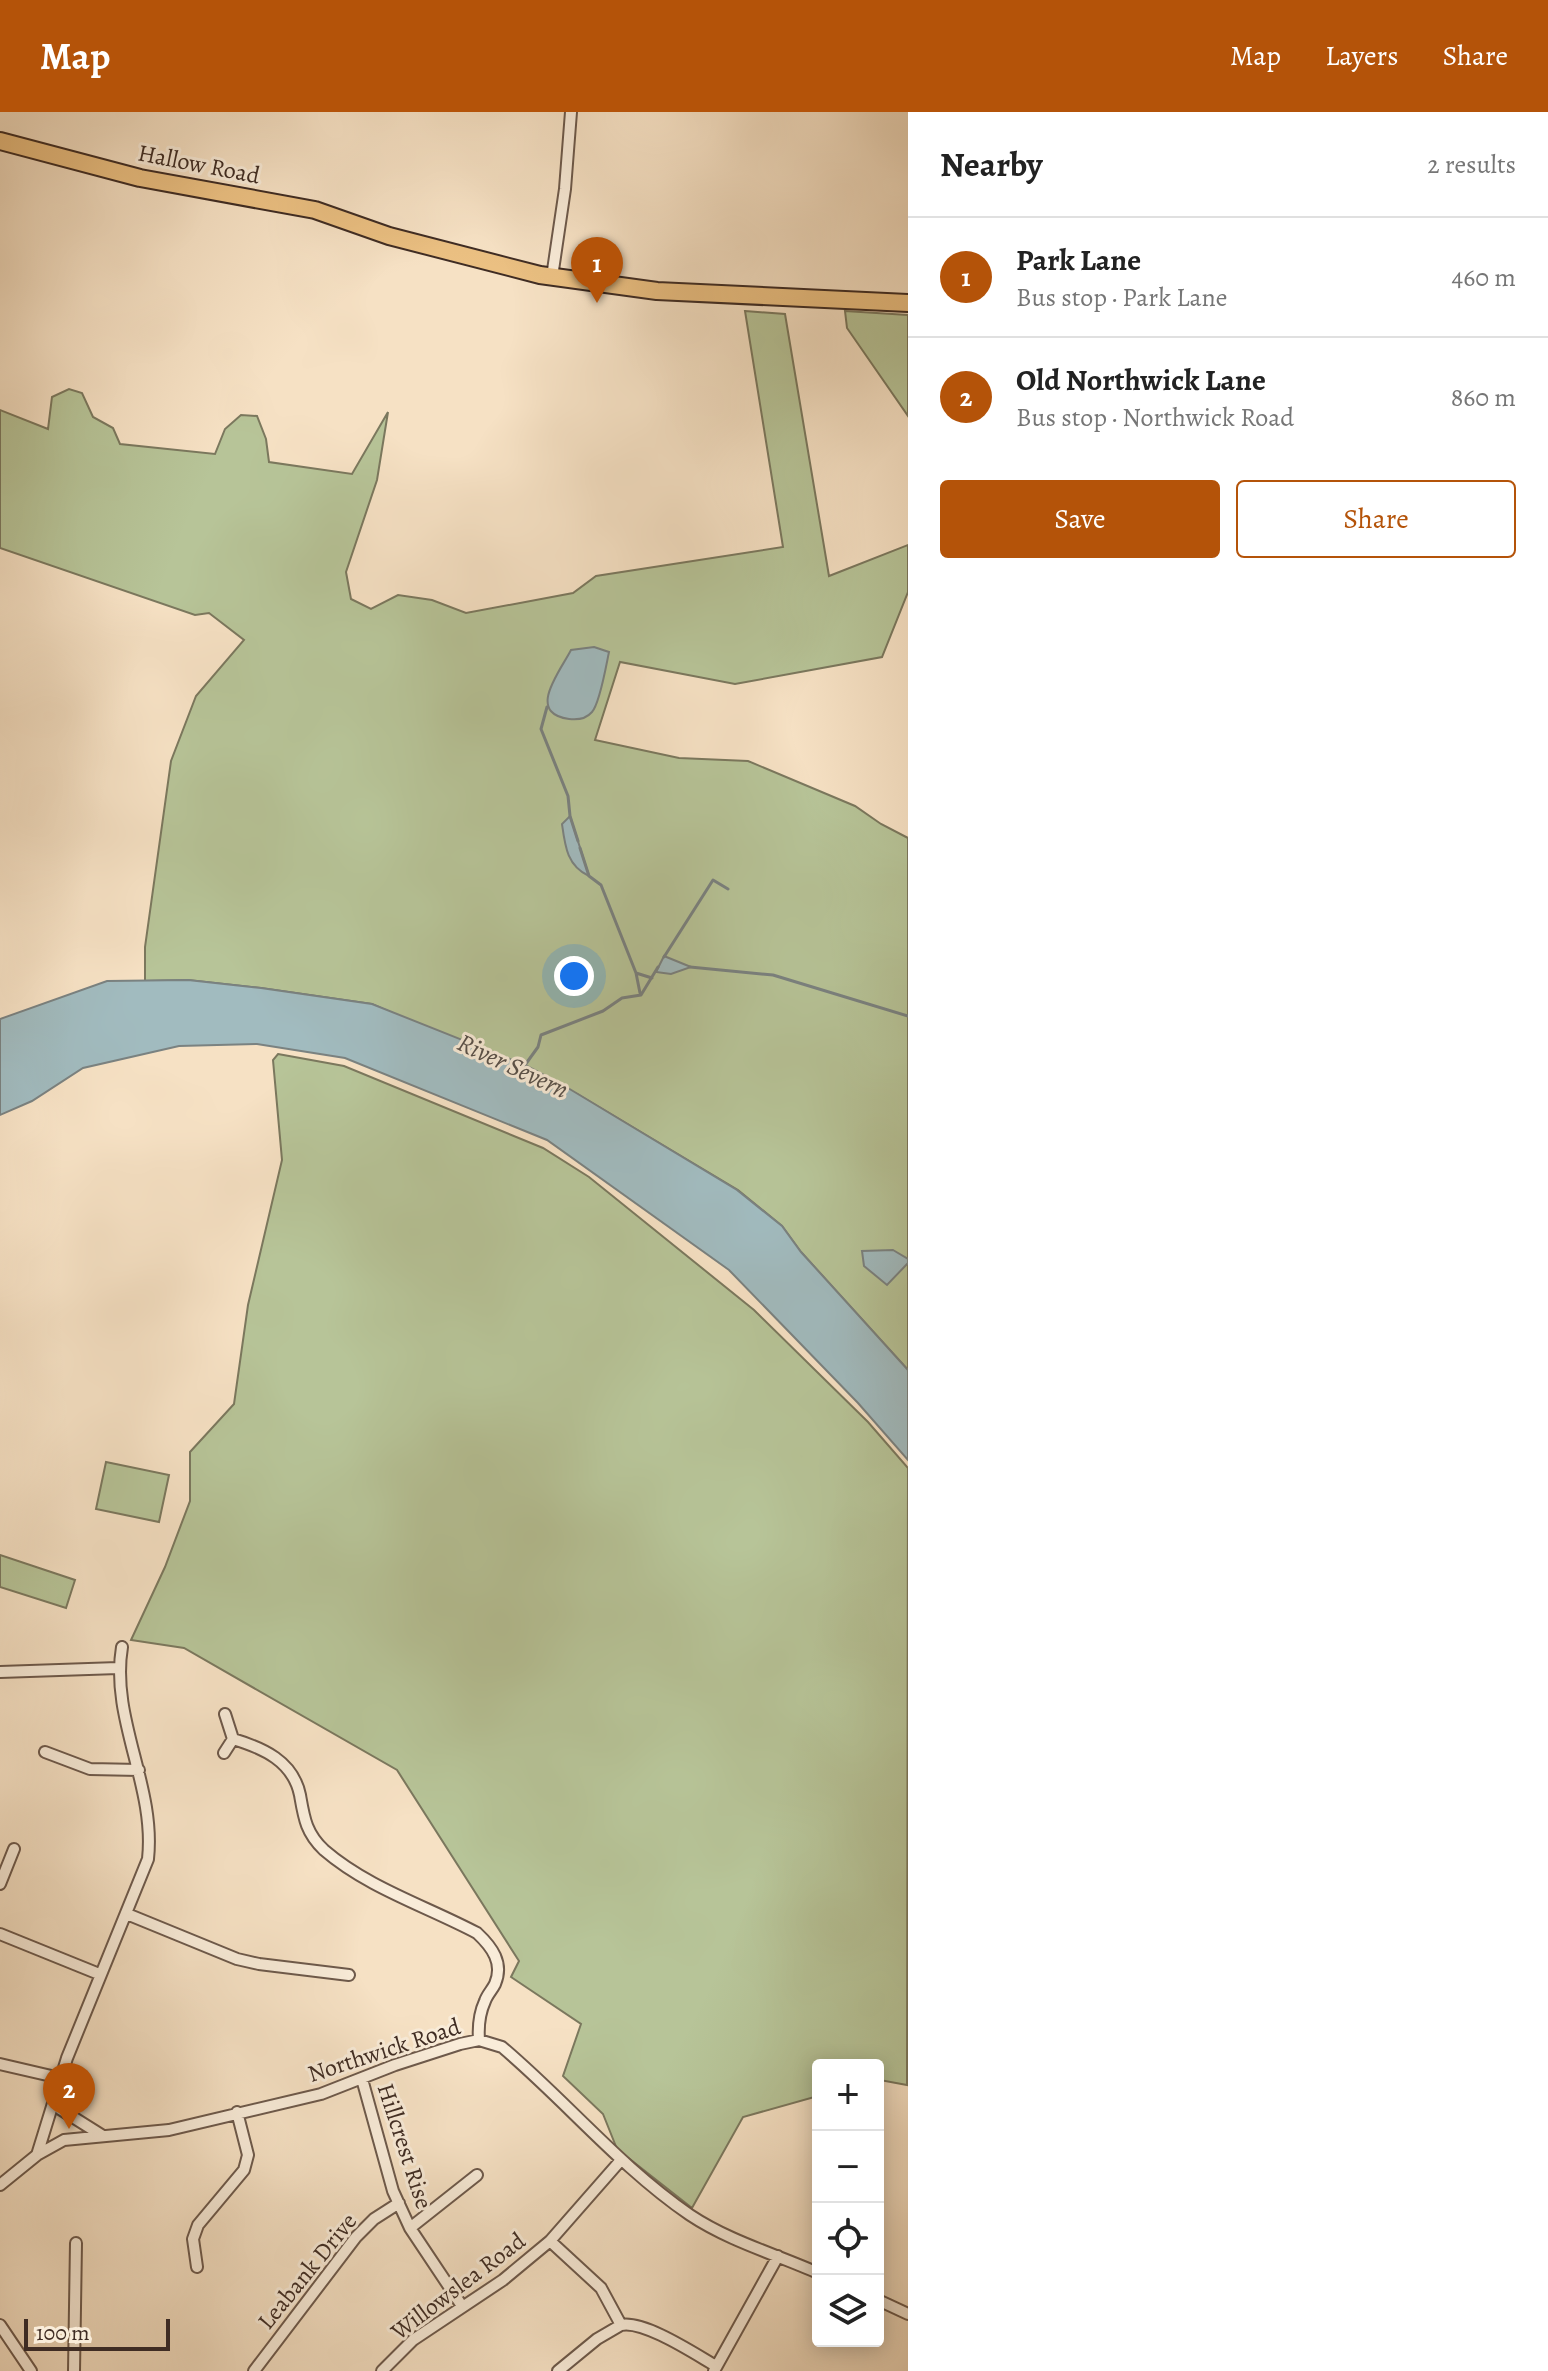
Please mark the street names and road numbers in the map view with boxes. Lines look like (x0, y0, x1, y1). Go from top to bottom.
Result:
street label: Hallow Road (135, 136, 263, 192)
street label: Northwick Road (304, 2010, 465, 2090)
street label: Hillcrest Rise (370, 2079, 440, 2213)
street label: Leabank Drive (250, 2206, 364, 2336)
street label: Willowslea Road (383, 2225, 532, 2348)

